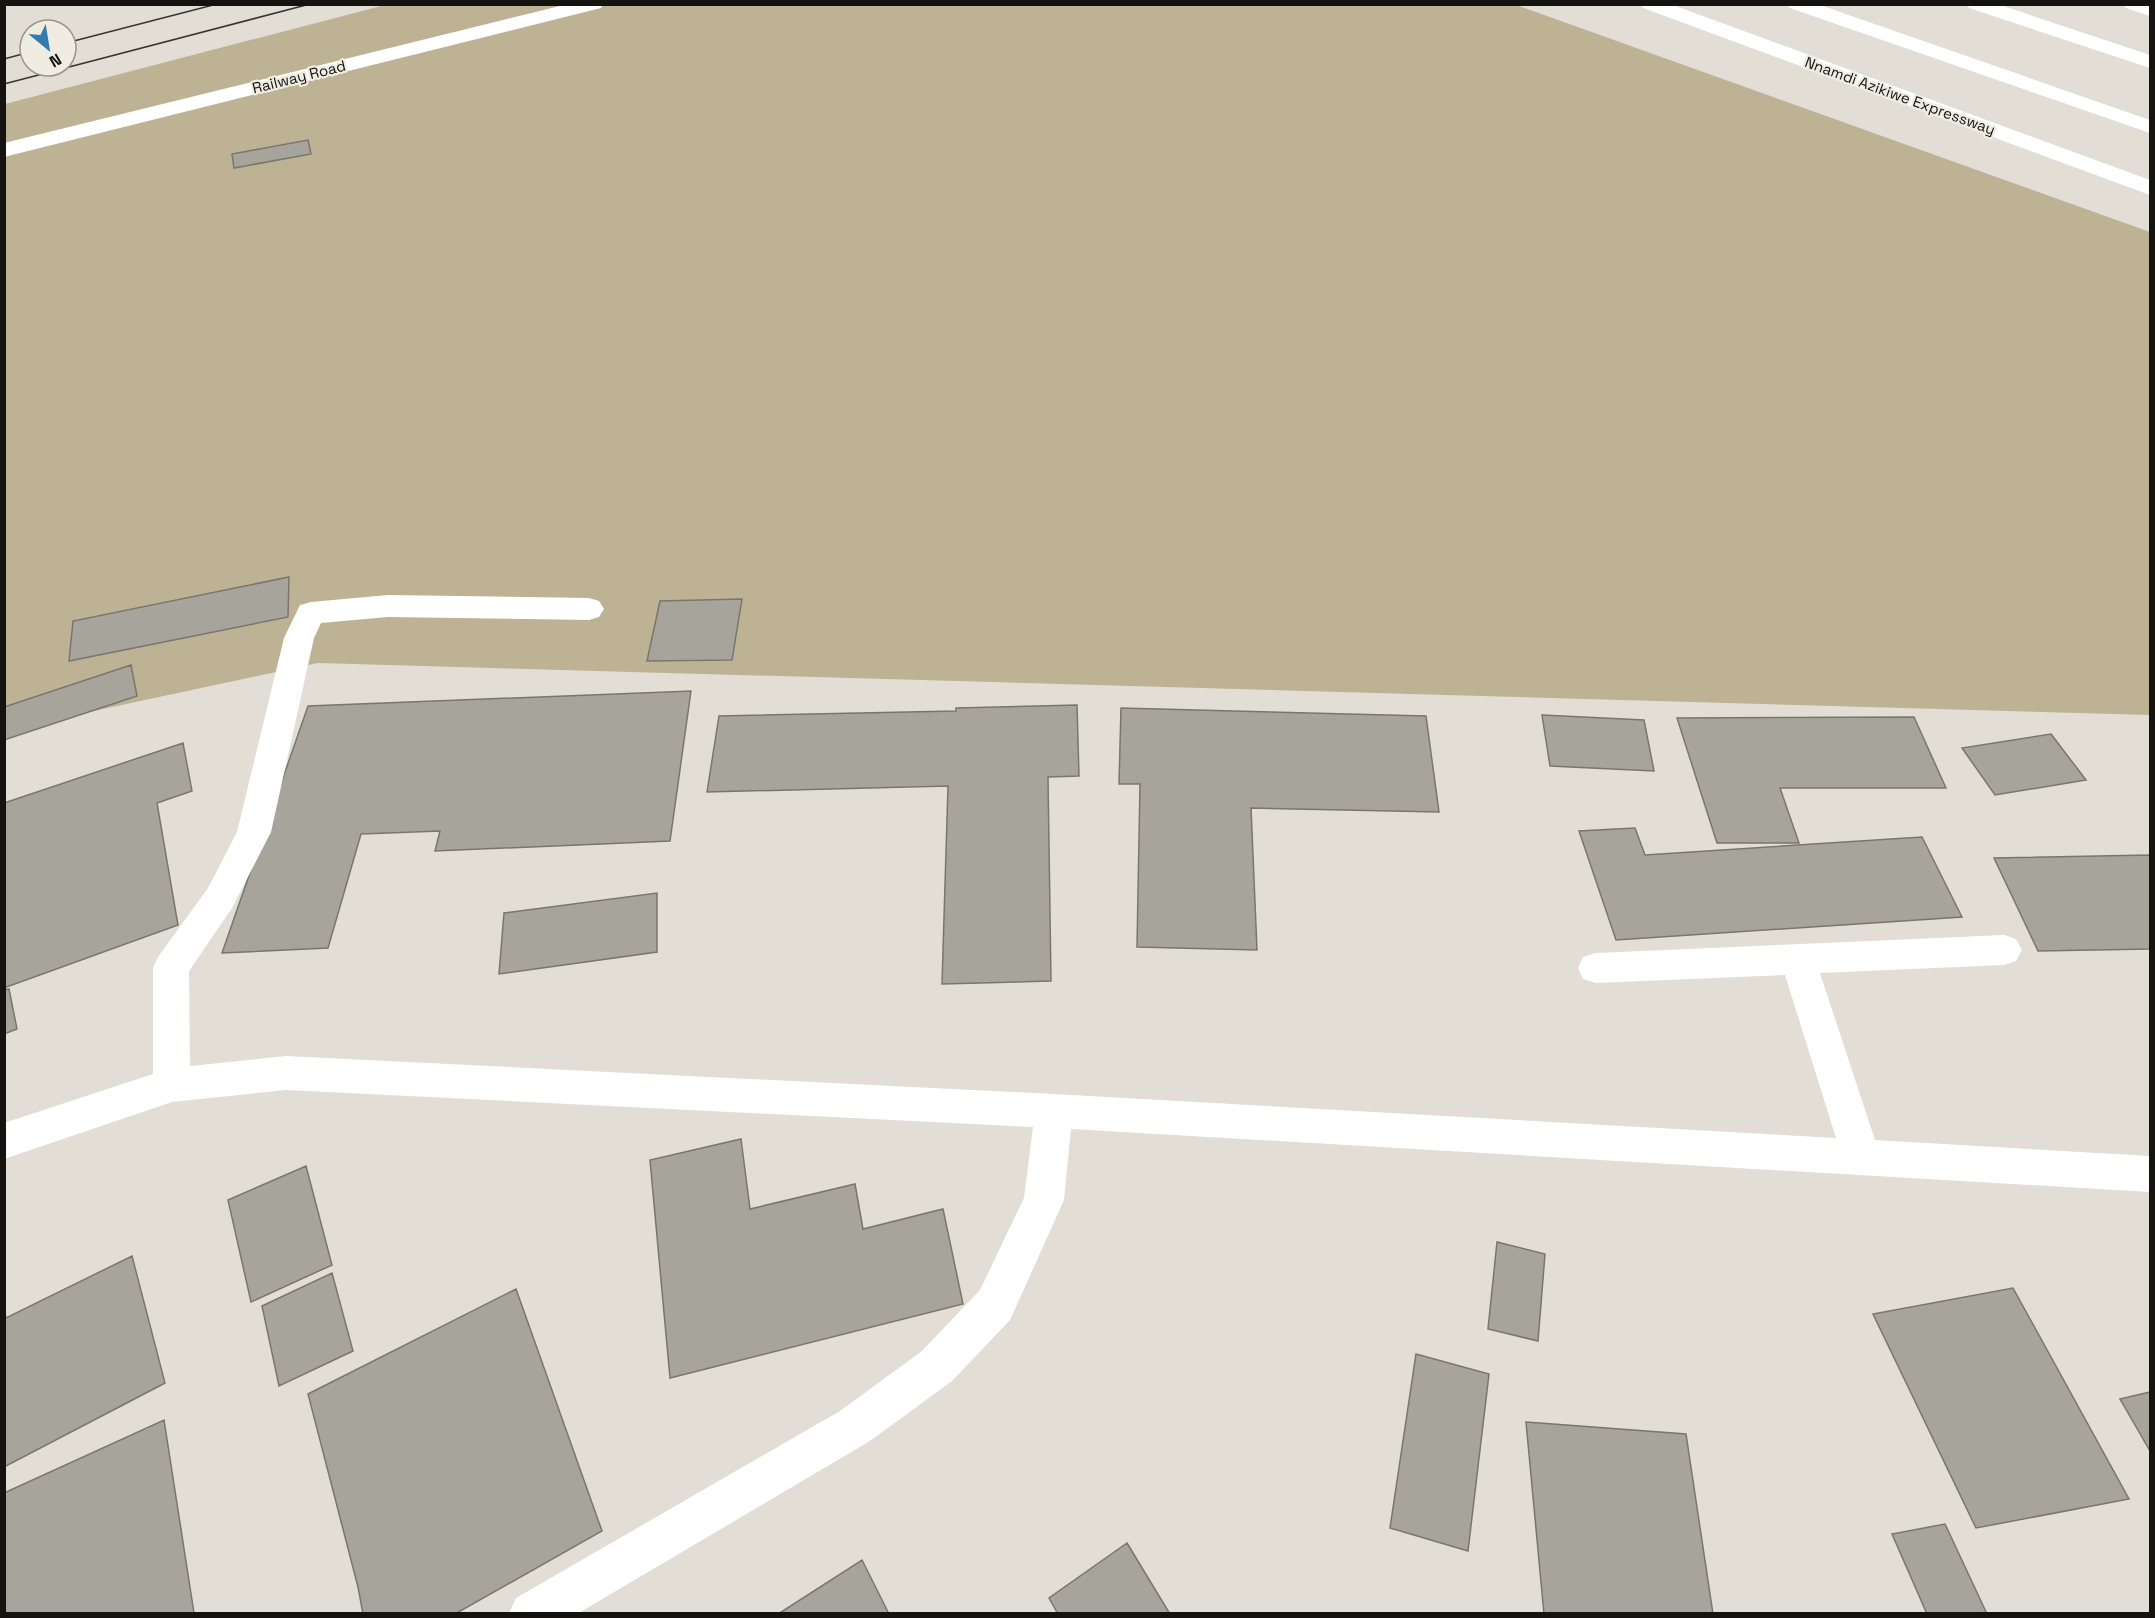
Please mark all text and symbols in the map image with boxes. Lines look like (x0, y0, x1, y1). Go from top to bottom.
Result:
north arrow (18, 18, 78, 78)
text: N (45, 49, 65, 72)
street label: Nnamdi Azikiwe Expressway (1802, 52, 1998, 139)
street label: Railway Road (250, 56, 348, 97)

